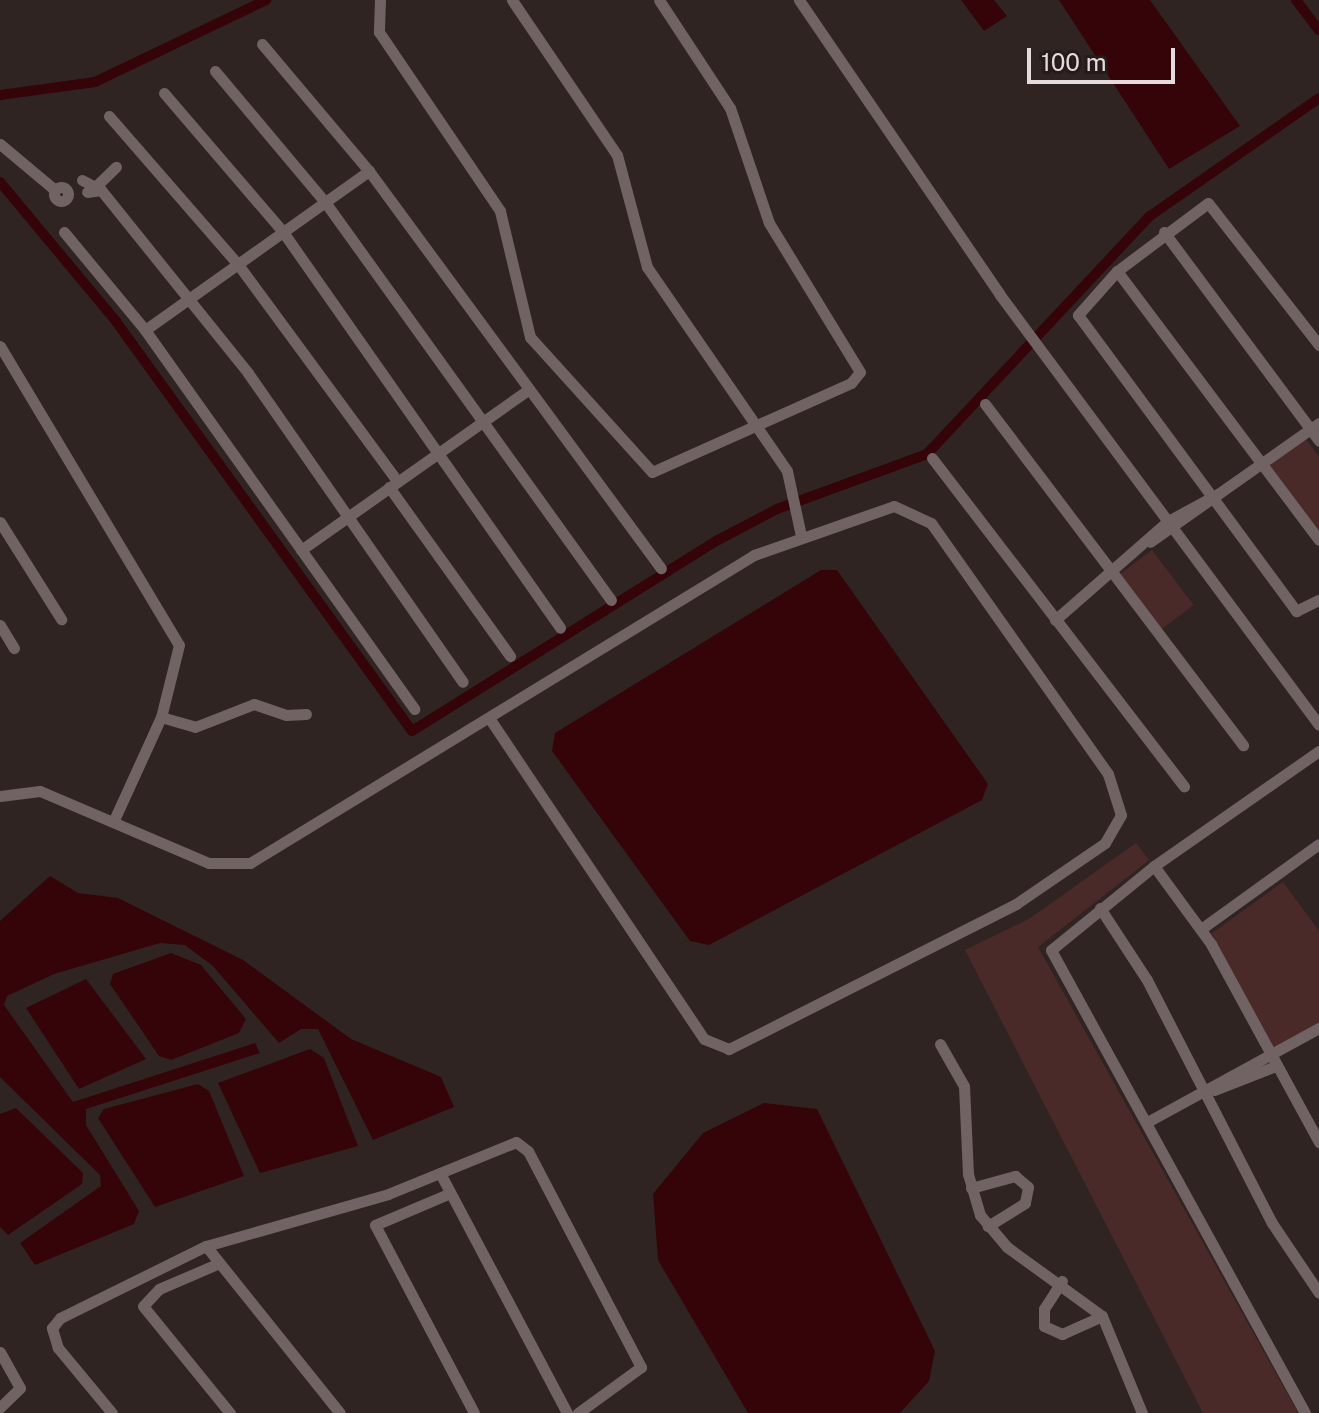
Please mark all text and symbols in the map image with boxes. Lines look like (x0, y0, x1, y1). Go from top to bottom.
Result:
scale bar (1031, 32, 1179, 82)
text: 100 m (1041, 48, 1107, 76)

